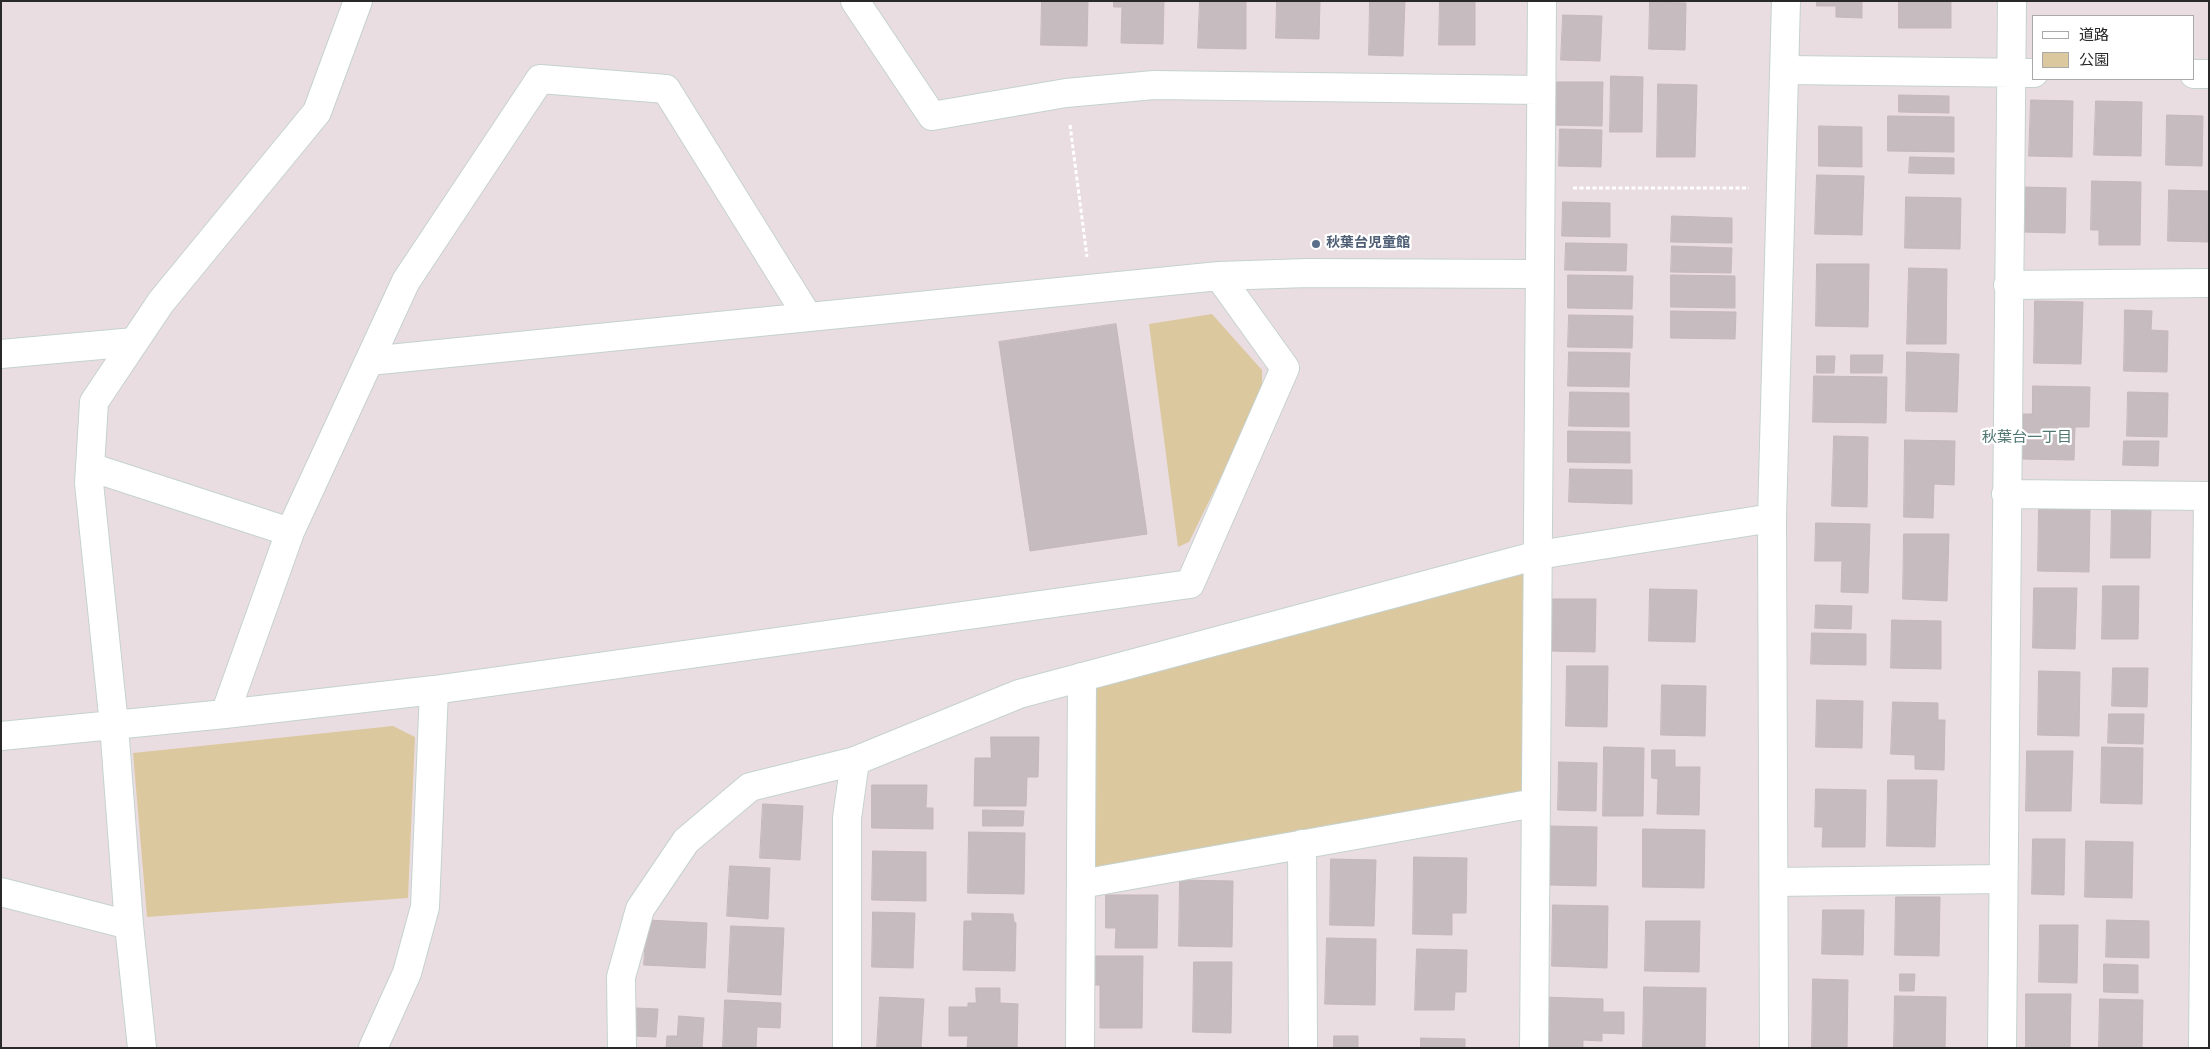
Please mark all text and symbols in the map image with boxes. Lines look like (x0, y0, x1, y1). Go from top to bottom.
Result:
legend (2032, 15, 2195, 80)
text: 道路 (2079, 23, 2109, 46)
text: 公園 (2079, 48, 2109, 71)
place label: 秋葉台児童館 (1326, 236, 1410, 252)
marker: 秋葉台児童館 (1310, 238, 1322, 250)
district label: 秋葉台一丁目 (1982, 429, 2072, 447)

